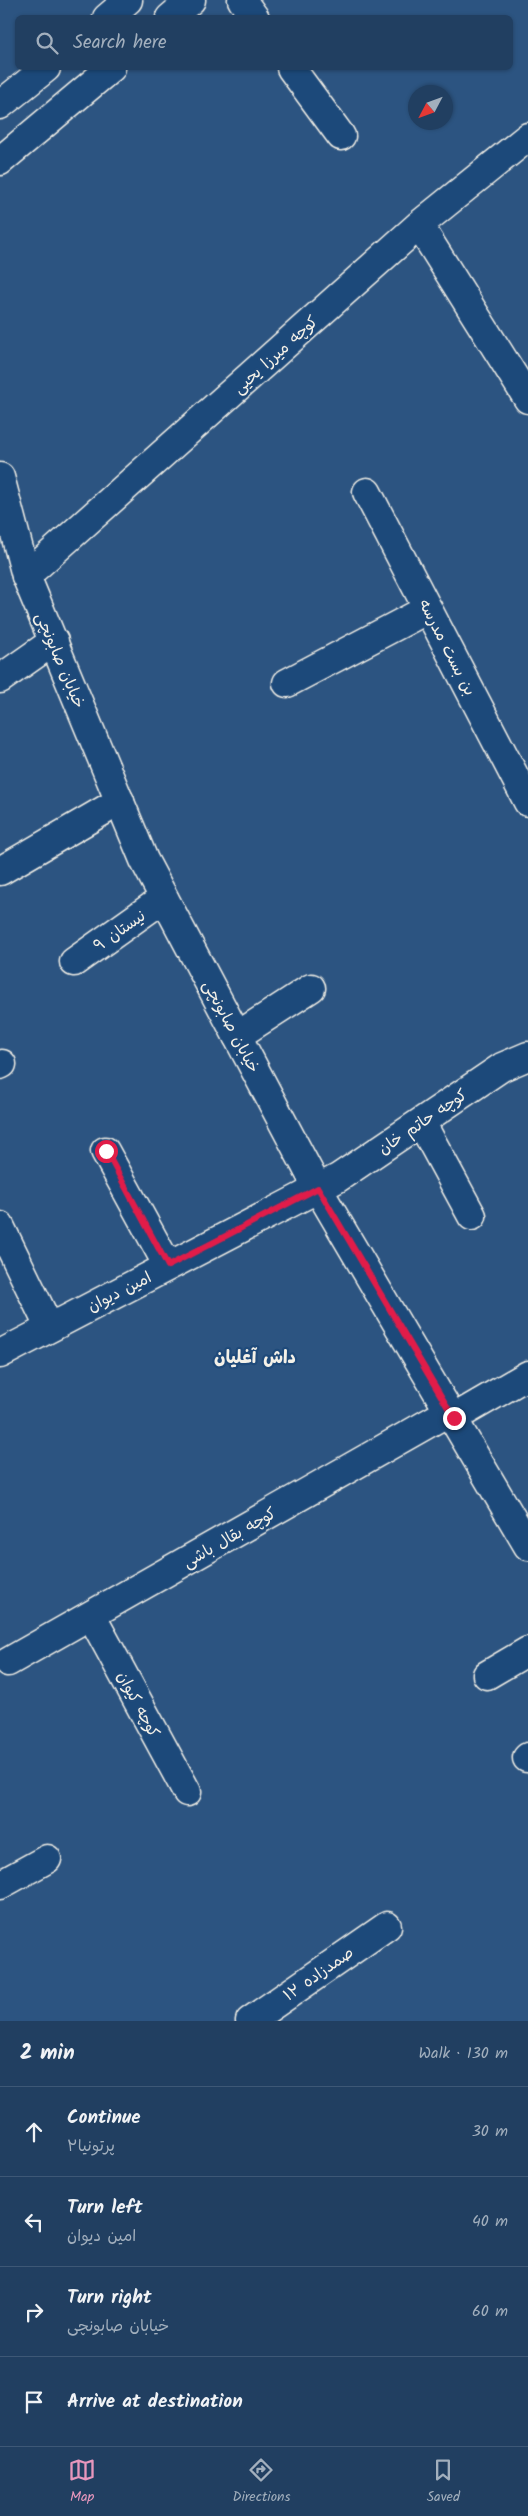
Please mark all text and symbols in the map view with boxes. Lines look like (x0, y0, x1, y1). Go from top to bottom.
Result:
search box (15, 15, 513, 70)
text: Search here (73, 28, 167, 58)
icon: search (33, 29, 61, 57)
north arrow (408, 85, 453, 130)
street label: کوچه میرزا یحیی (228, 310, 324, 400)
street label: بن بست مدرسه (412, 595, 482, 700)
street label: خیابان صابونچی (28, 609, 91, 713)
street label: نیستان ۹ (89, 904, 151, 958)
street label: خیابان صابونچی (196, 976, 266, 1078)
street label: کوچه حاتم خان (373, 1083, 473, 1161)
route start (95, 1140, 118, 1163)
street label: امین دیوان (83, 1266, 156, 1319)
district label: داش آغلیان (214, 1344, 296, 1373)
route end (443, 1407, 466, 1430)
street label: کوچه بقال باشی (178, 1501, 281, 1575)
street label: کوچه کیوان (110, 1667, 166, 1743)
street label: صمدزاده ۱۲ (278, 1941, 359, 2008)
text: 2 min (20, 2037, 75, 2070)
text: Walk · 130 m (419, 2041, 508, 2066)
text: Continue (67, 2103, 140, 2133)
icon: ahead (20, 2118, 48, 2146)
text: 30 m (472, 2119, 508, 2144)
text: پرتونیا۲ (67, 2134, 115, 2159)
text: Turn left (67, 2193, 142, 2223)
icon: left (20, 2208, 48, 2236)
text: 40 m (472, 2209, 508, 2234)
text: امین دیوان (67, 2224, 136, 2249)
text: Turn right (67, 2283, 152, 2313)
icon: right (20, 2298, 48, 2326)
text: 60 m (472, 2299, 508, 2324)
text: خیابان صابونچی (67, 2314, 169, 2339)
text: Arrive at destination (67, 2387, 243, 2417)
icon: arrive (20, 2388, 48, 2416)
tab: Map (68, 2456, 96, 2508)
tab: Directions (232, 2456, 290, 2508)
tab: Saved (427, 2456, 460, 2508)

